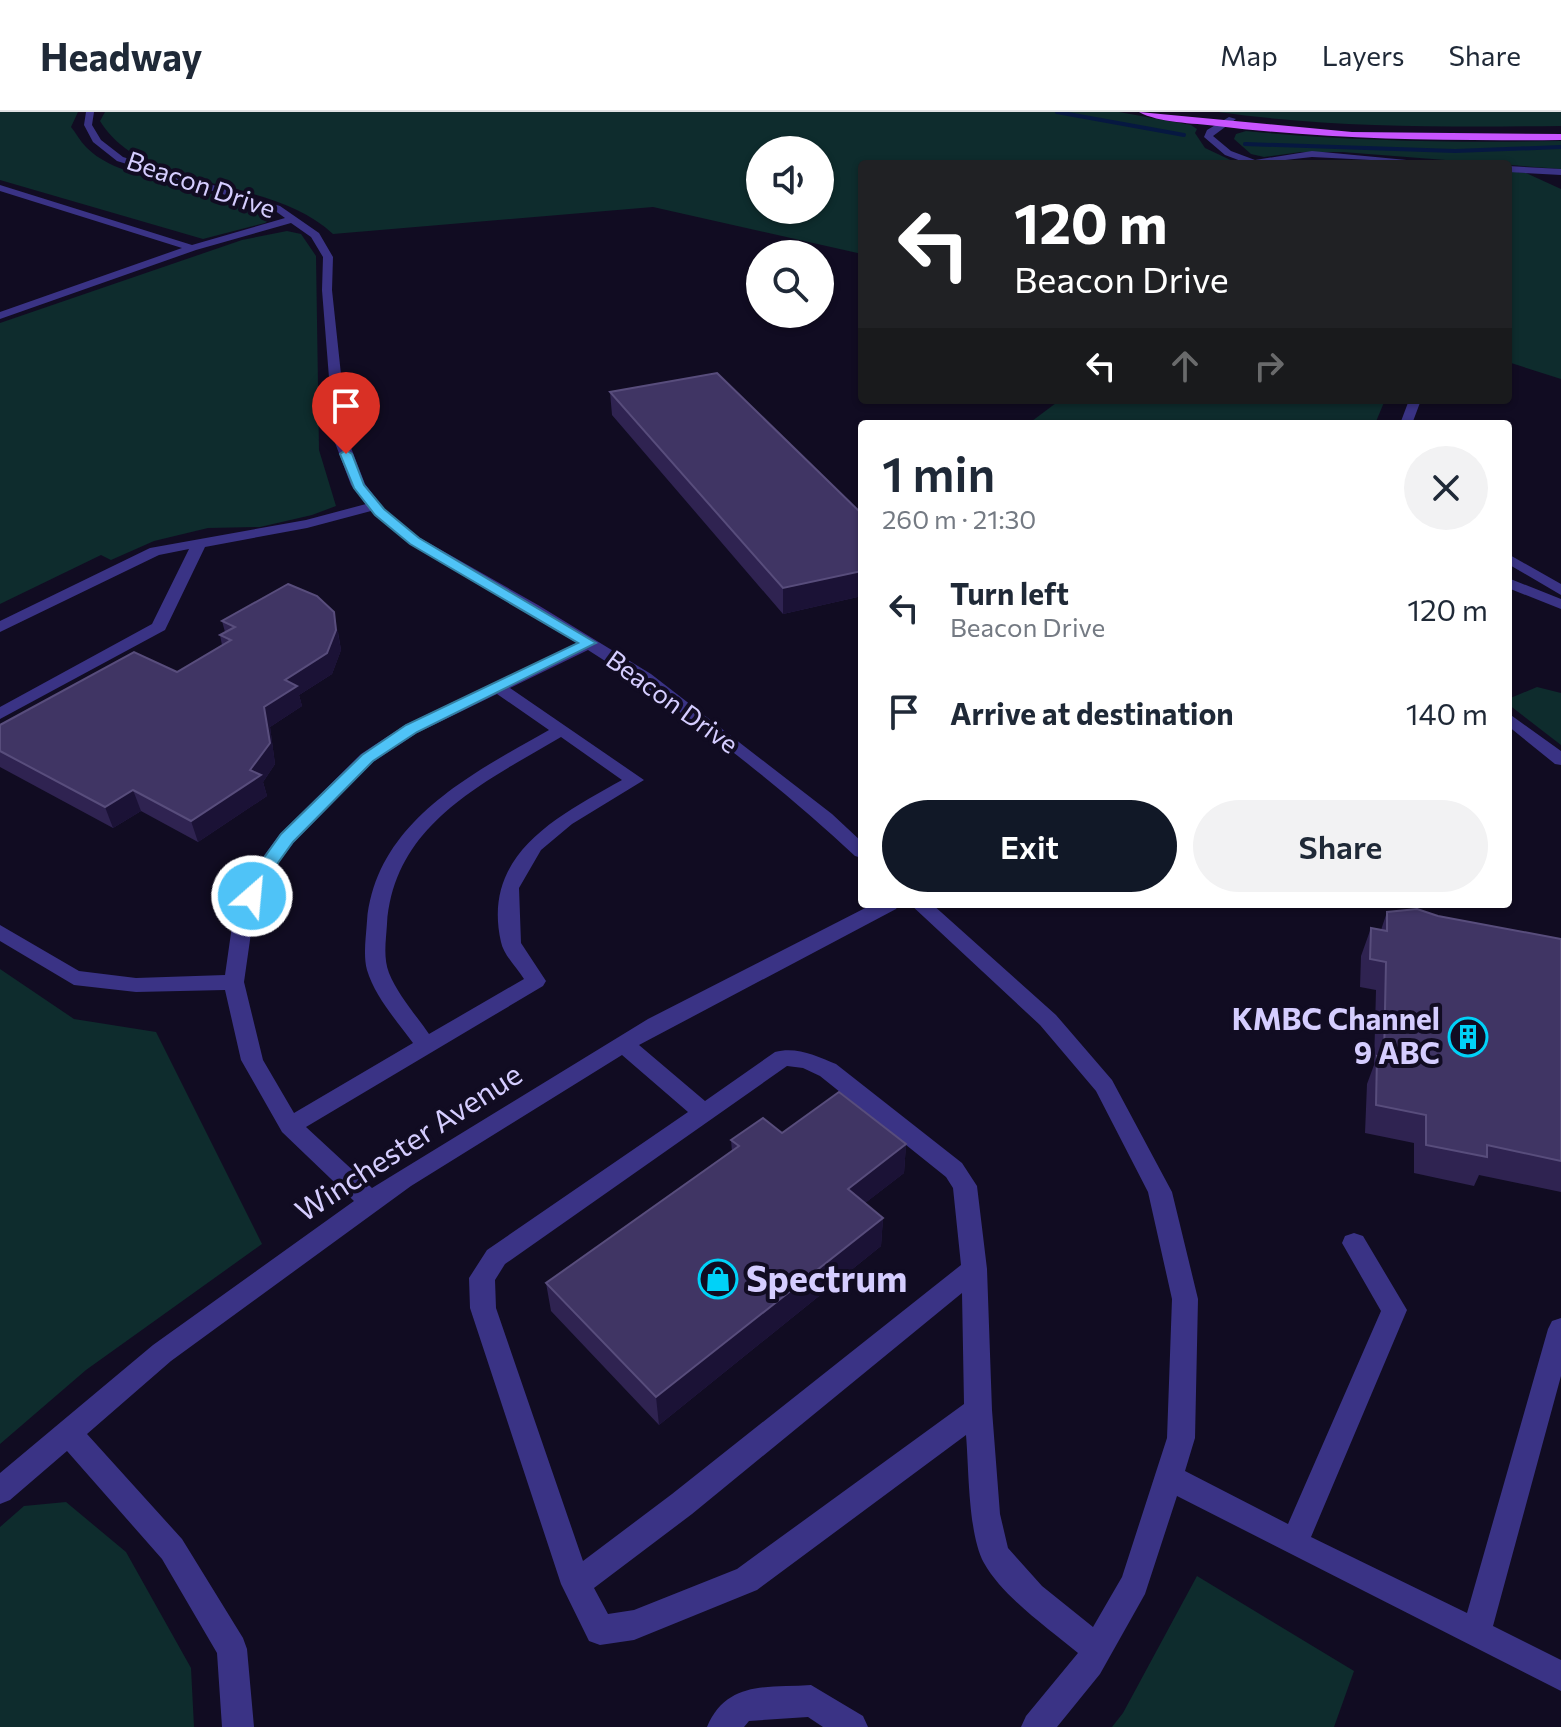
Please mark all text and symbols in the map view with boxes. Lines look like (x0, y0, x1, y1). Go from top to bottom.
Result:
text: Headway (40, 32, 202, 79)
text: Map (1220, 38, 1278, 72)
text: Layers (1322, 38, 1404, 72)
text: Share (1448, 38, 1521, 72)
map controls (746, 136, 834, 328)
button: sound (746, 136, 834, 224)
street label: Beacon Drive (123, 144, 280, 223)
text: 120 m (1014, 187, 1168, 256)
icon: left (882, 192, 986, 296)
button: search (746, 240, 834, 328)
text: Beacon Drive (1014, 256, 1229, 300)
icon: left (1079, 344, 1123, 388)
icon: ahead (1163, 344, 1207, 388)
icon: right (1247, 344, 1291, 388)
pin (312, 372, 380, 454)
icon: arrive (324, 384, 368, 428)
text: 1 min (882, 443, 995, 502)
button: close (1404, 446, 1488, 530)
text: 260 m · 21:30 (882, 503, 1036, 534)
text: Turn left (950, 574, 1069, 611)
icon: left (882, 586, 926, 630)
text: 120 m (1407, 590, 1488, 627)
text: Beacon Drive (950, 611, 1105, 642)
street label: Beacon Drive (601, 643, 745, 759)
icon: arrive (882, 690, 926, 734)
text: Arrive at destination (950, 694, 1234, 731)
text: 140 m (1406, 694, 1488, 731)
button: Exit (882, 800, 1177, 892)
button: Share (1193, 800, 1488, 892)
position arrow (210, 854, 294, 938)
place label: KMBC Channel 9 ABC (1232, 999, 1440, 1070)
building icon: KMBC Channel 9 ABC (1447, 1016, 1489, 1058)
street label: Winchester Avenue (287, 1054, 528, 1228)
place label: Spectrum (746, 1255, 907, 1299)
shop icon: Spectrum (697, 1258, 739, 1300)

